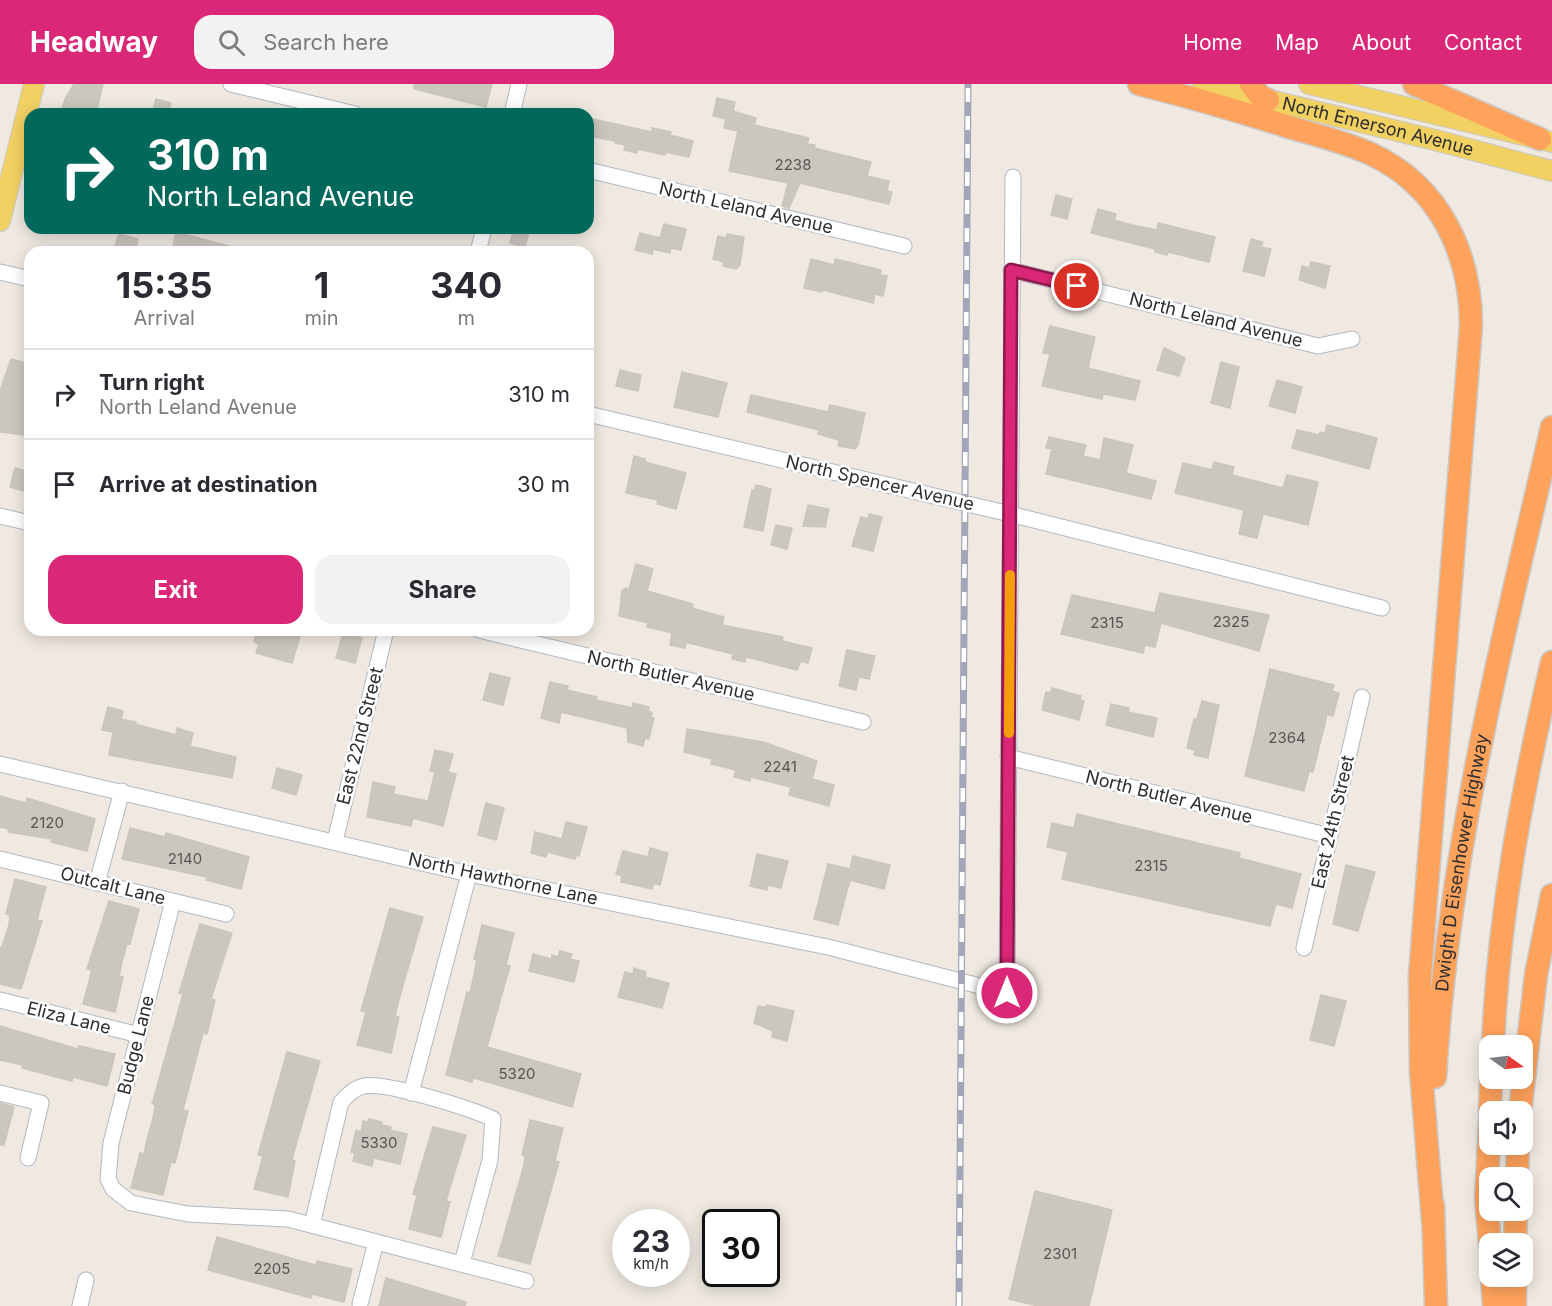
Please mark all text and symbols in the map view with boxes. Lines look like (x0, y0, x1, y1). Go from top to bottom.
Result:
search box (194, 15, 614, 69)
text: Headway (30, 25, 158, 59)
icon: search (215, 26, 248, 59)
text: Search here (263, 29, 389, 55)
text: Home (1183, 30, 1242, 55)
text: Map (1275, 30, 1319, 55)
text: About (1352, 30, 1411, 55)
text: Contact (1444, 30, 1522, 55)
street label: North Emerson Avenue (1280, 93, 1476, 160)
text: 310 m (147, 129, 269, 180)
icon: right (48, 132, 126, 210)
house number: 2238 (775, 155, 811, 174)
street label: North Leland Avenue (657, 177, 835, 238)
text: North Leland Avenue (147, 180, 414, 213)
pin (1051, 260, 1102, 311)
text: 15:35 (116, 263, 213, 307)
text: 1 (314, 263, 329, 307)
text: 340 (430, 263, 502, 307)
icon: arrive (1060, 269, 1093, 302)
street label: North Leland Avenue (1127, 288, 1305, 351)
text: Arrival (133, 306, 195, 330)
text: min (304, 306, 339, 330)
text: m (458, 306, 475, 330)
text: Turn right (99, 369, 205, 395)
icon: right (48, 378, 81, 411)
text: 310 m (508, 381, 570, 407)
text: North Leland Avenue (99, 395, 297, 419)
street label: North Spencer Avenue (784, 451, 976, 514)
icon: arrive (48, 468, 81, 501)
text: Arrive at destination (99, 471, 318, 497)
text: 30 m (517, 471, 570, 497)
button: Exit (48, 555, 303, 624)
button: Share (315, 555, 570, 624)
house number: 2325 (1213, 612, 1249, 631)
house number: 2315 (1090, 613, 1124, 632)
street label: North Butler Avenue (585, 646, 757, 705)
street label: East 22nd Street (332, 665, 387, 807)
house number: 2364 (1268, 728, 1306, 747)
street label: Dwight D Eisenhower Highway (1431, 732, 1492, 993)
street label: East 24th Street (1307, 753, 1358, 891)
house number: 2241 (763, 757, 797, 776)
street label: North Butler Avenue (1083, 766, 1255, 827)
house number: 2120 (30, 813, 64, 832)
street label: North Hawthorne Lane (406, 848, 600, 909)
house number: 2140 (168, 849, 202, 868)
house number: 2315 (1134, 856, 1168, 875)
street label: Outcalt Lane (58, 862, 168, 909)
position arrow (975, 961, 1039, 1025)
street label: Budge Lane (113, 993, 158, 1097)
street label: Eliza Lane (25, 997, 113, 1038)
north arrow (1479, 1035, 1533, 1089)
map controls (1479, 1035, 1533, 1287)
house number: 5320 (499, 1064, 536, 1083)
button: sound (1479, 1101, 1533, 1155)
house number: 5330 (360, 1133, 398, 1152)
button: search (1479, 1167, 1533, 1221)
speed limit sign: 30 (702, 1209, 780, 1287)
text: 23 (632, 1223, 670, 1259)
button: layers (1479, 1233, 1533, 1287)
house number: 2301 (1043, 1244, 1077, 1263)
text: km/h (633, 1254, 669, 1273)
house number: 2205 (254, 1259, 290, 1278)

